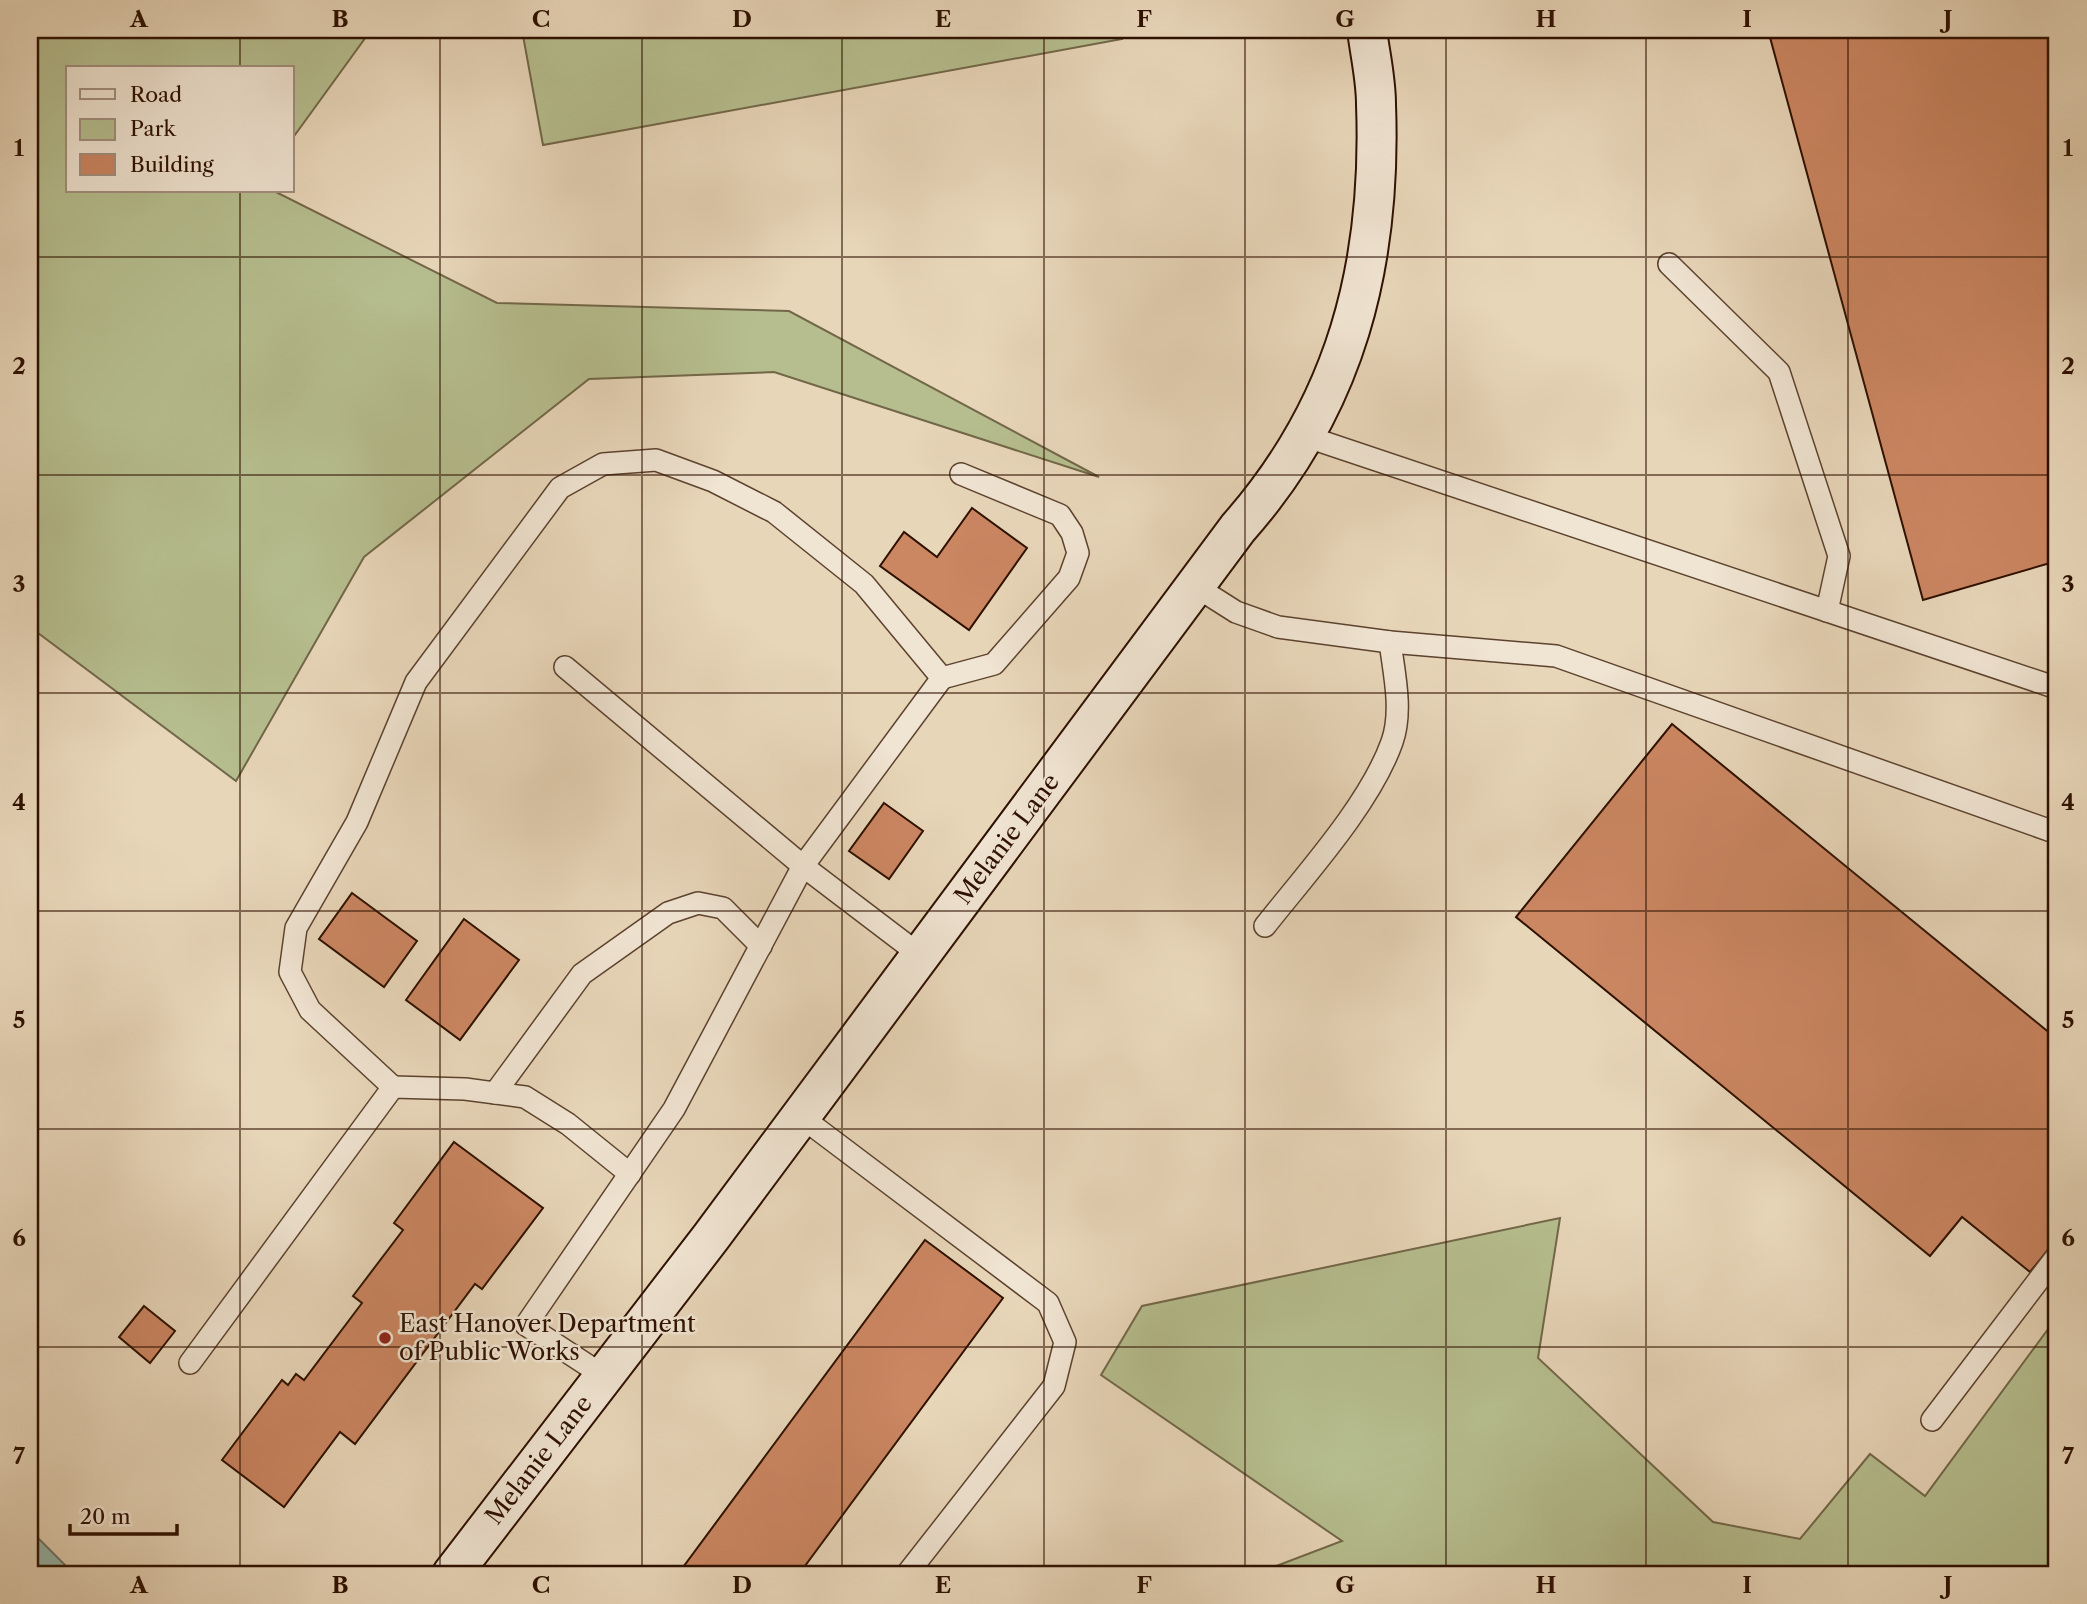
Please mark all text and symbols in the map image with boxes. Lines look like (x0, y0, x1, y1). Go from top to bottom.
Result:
text: A (129, 5, 149, 33)
text: B (331, 5, 349, 33)
text: C (532, 5, 550, 33)
text: D (732, 5, 752, 33)
text: E (935, 5, 951, 33)
text: F (1136, 5, 1152, 33)
text: G (1335, 5, 1355, 33)
text: H (1536, 5, 1557, 33)
text: I (1742, 5, 1752, 33)
text: J (1939, 5, 1953, 33)
legend (66, 66, 294, 192)
text: Road (130, 82, 182, 107)
text: Park (130, 116, 176, 141)
text: 1 (14, 134, 25, 162)
text: 1 (2063, 134, 2074, 162)
text: Building (130, 152, 215, 177)
text: 2 (12, 352, 26, 380)
text: 2 (2061, 352, 2075, 380)
text: 3 (13, 570, 26, 598)
text: 3 (2062, 570, 2075, 598)
street label: Melanie Lane (948, 768, 1065, 910)
text: 4 (12, 788, 26, 816)
text: 4 (2061, 788, 2075, 816)
text: 5 (13, 1006, 25, 1034)
text: 5 (2062, 1006, 2074, 1034)
text: 6 (12, 1224, 26, 1252)
text: 6 (2061, 1224, 2075, 1252)
place label: East Hanover Department of Public Works (399, 1309, 696, 1366)
marker: East Hanover Department of Public Works (377, 1330, 393, 1346)
street label: Melanie Lane (479, 1389, 598, 1530)
text: 7 (13, 1442, 25, 1470)
text: 7 (2062, 1442, 2074, 1470)
scale bar (70, 1492, 177, 1536)
text: 20 m (80, 1504, 131, 1529)
text: A (129, 1571, 149, 1599)
text: B (331, 1571, 349, 1599)
text: C (532, 1571, 550, 1599)
text: D (732, 1571, 752, 1599)
text: E (935, 1571, 951, 1599)
text: F (1136, 1571, 1152, 1599)
text: G (1335, 1571, 1355, 1599)
text: H (1536, 1571, 1557, 1599)
text: I (1742, 1571, 1752, 1599)
text: J (1939, 1571, 1953, 1599)

